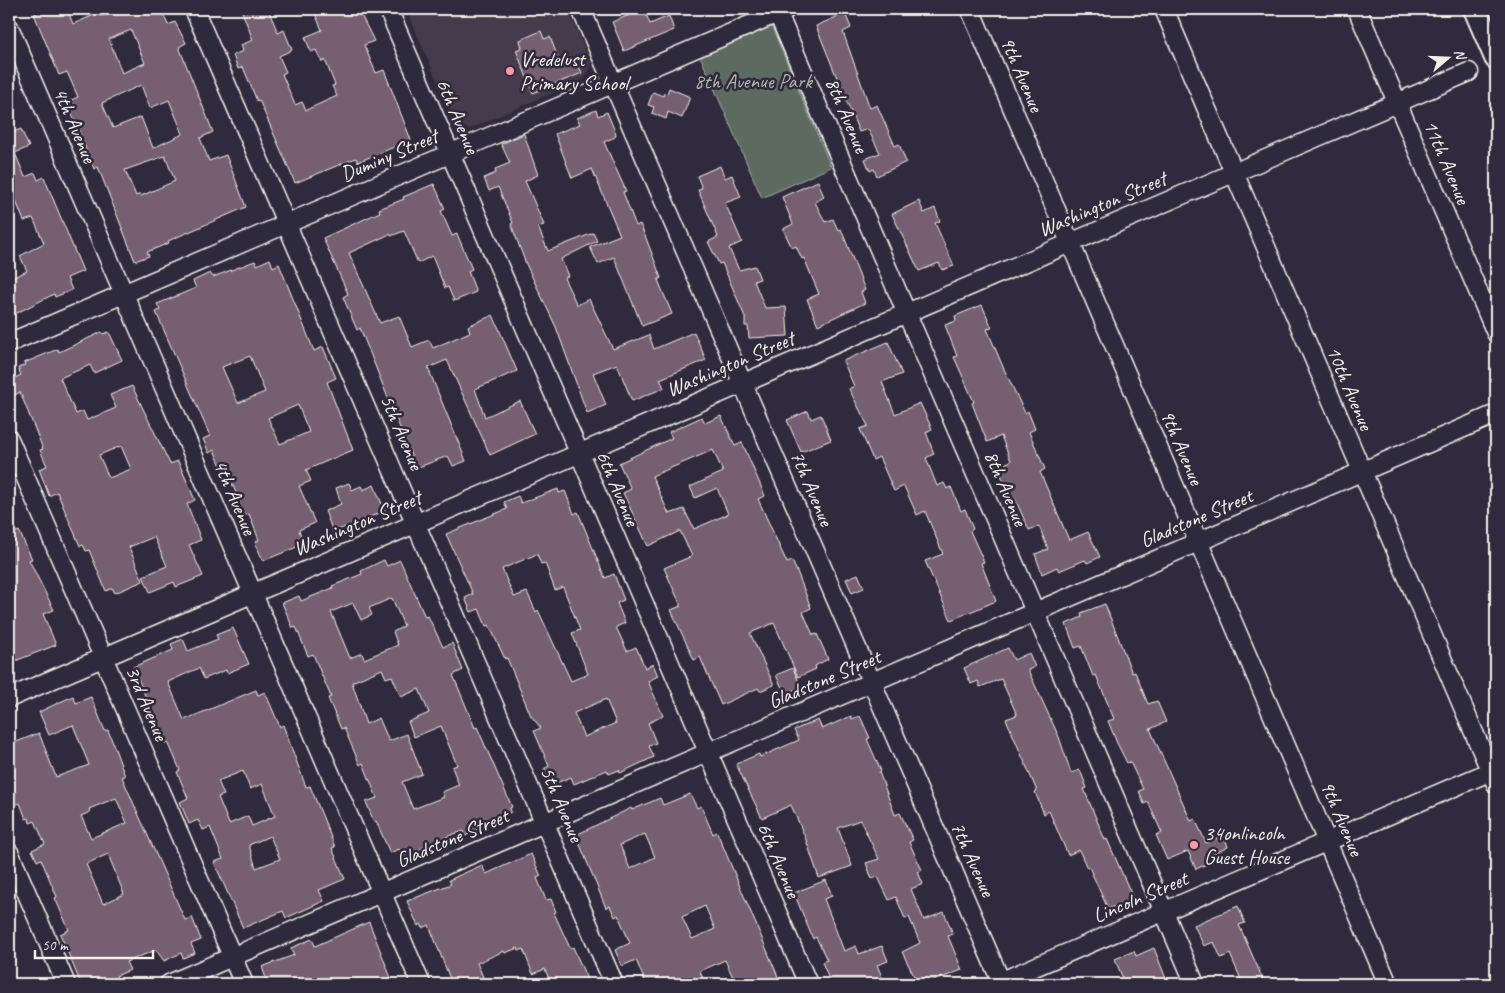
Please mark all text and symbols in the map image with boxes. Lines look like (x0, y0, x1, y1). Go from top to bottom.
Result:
street label: 9th Avenue (995, 32, 1050, 117)
north arrow (1422, 32, 1472, 82)
place label: Vredelust Primary School (520, 46, 631, 96)
text: N (1450, 47, 1470, 63)
marker: Vredelust Primary School (504, 65, 516, 77)
park label: 8th Avenue Park (694, 68, 813, 94)
street label: 8th Avenue (820, 73, 875, 158)
street label: 6th Avenue (431, 74, 486, 159)
street label: 4th Avenue (48, 83, 103, 168)
street label: 11th Avenue (1418, 116, 1477, 209)
street label: Duminy Street (337, 122, 444, 187)
street label: Washington Street (1034, 164, 1173, 243)
street label: Washington Street (662, 324, 801, 403)
street label: 10th Avenue (1321, 342, 1380, 435)
street label: 5th Avenue (375, 390, 430, 475)
street label: 9th Avenue (1155, 405, 1210, 490)
street label: 6th Avenue (591, 446, 646, 531)
street label: 7th Avenue (785, 446, 840, 531)
street label: 8th Avenue (979, 446, 1034, 531)
street label: 4th Avenue (208, 455, 263, 540)
street label: Gladstone Street (1136, 482, 1258, 553)
street label: Washington Street (289, 483, 428, 562)
street label: Gladstone Street (764, 643, 886, 714)
street label: 3rd Avenue (120, 662, 175, 745)
street label: 5th Avenue (535, 762, 590, 847)
street label: 9th Avenue (1315, 776, 1370, 861)
street label: Gladstone Street (392, 802, 514, 873)
street label: 7th Avenue (945, 817, 1001, 902)
street label: 6th Avenue (752, 818, 807, 903)
place label: 34onlincoln Guest House (1204, 820, 1290, 870)
marker: 34onlincoln Guest House (1188, 839, 1200, 851)
street label: Lincoln Street (1089, 865, 1193, 929)
scale bar (35, 928, 152, 960)
text: 50 m (42, 936, 69, 955)

